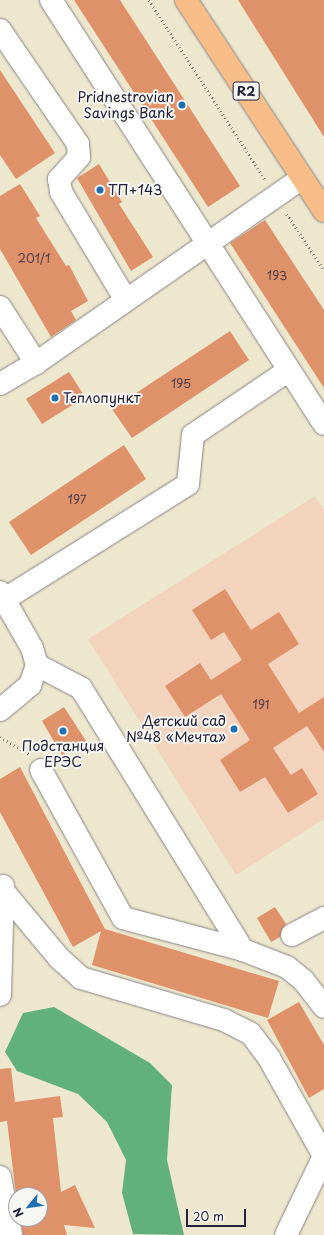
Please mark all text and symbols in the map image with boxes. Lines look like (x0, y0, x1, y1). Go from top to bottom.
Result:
road number: R2 (232, 80, 260, 102)
place label: Pridnestrovian Savings Bank (77, 89, 174, 122)
marker: Pridnestrovian Savings Bank (177, 100, 187, 110)
place label: ТП+143 (108, 182, 162, 198)
marker: ТП+143 (95, 185, 105, 195)
house number: 201/1 (18, 252, 50, 266)
house number: 193 (267, 269, 287, 283)
house number: 195 (171, 377, 191, 391)
place label: Теплопункт (63, 390, 141, 406)
marker: Теплопункт (50, 393, 60, 403)
house number: 197 (68, 493, 86, 507)
house number: 191 (253, 698, 269, 712)
place label: Детский сад №48 «Мечта» (126, 713, 226, 746)
marker: Детский сад №48 «Мечта» (229, 724, 239, 734)
marker: Подстанция ЕРЭС (58, 726, 68, 736)
place label: Подстанция ЕРЭС (22, 738, 104, 770)
north arrow (8, 1187, 48, 1227)
scale bar (188, 1201, 248, 1227)
text: N (8, 1205, 27, 1221)
text: 20 m (193, 1207, 224, 1225)

